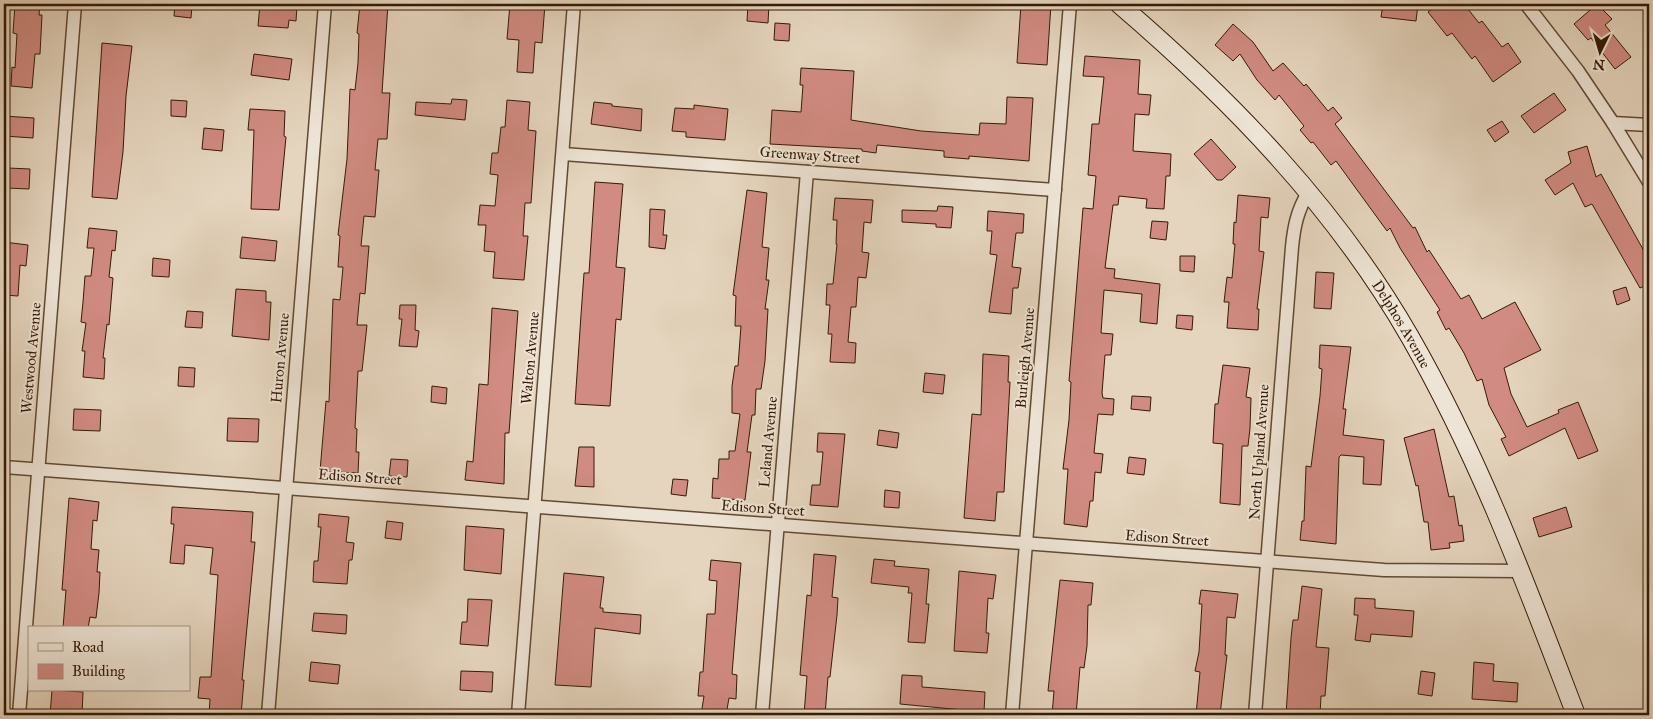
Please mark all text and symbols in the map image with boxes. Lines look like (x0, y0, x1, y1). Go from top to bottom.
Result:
north arrow (1576, 28, 1626, 78)
text: N (1592, 55, 1606, 73)
street label: Greenway Street (759, 143, 861, 168)
street label: Delphos Avenue (1368, 277, 1435, 371)
street label: Westwood Avenue (17, 302, 45, 414)
street label: Burleigh Avenue (1012, 307, 1038, 409)
street label: Walton Avenue (517, 311, 543, 405)
street label: Huron Avenue (267, 312, 293, 404)
street label: North Upland Avenue (1245, 384, 1273, 520)
street label: Leland Avenue (755, 396, 781, 488)
street label: Edison Street (317, 465, 403, 489)
street label: Edison Street (720, 496, 806, 520)
street label: Edison Street (1124, 526, 1210, 550)
legend (28, 626, 190, 692)
text: Road (72, 638, 104, 656)
text: Building (72, 662, 126, 680)

